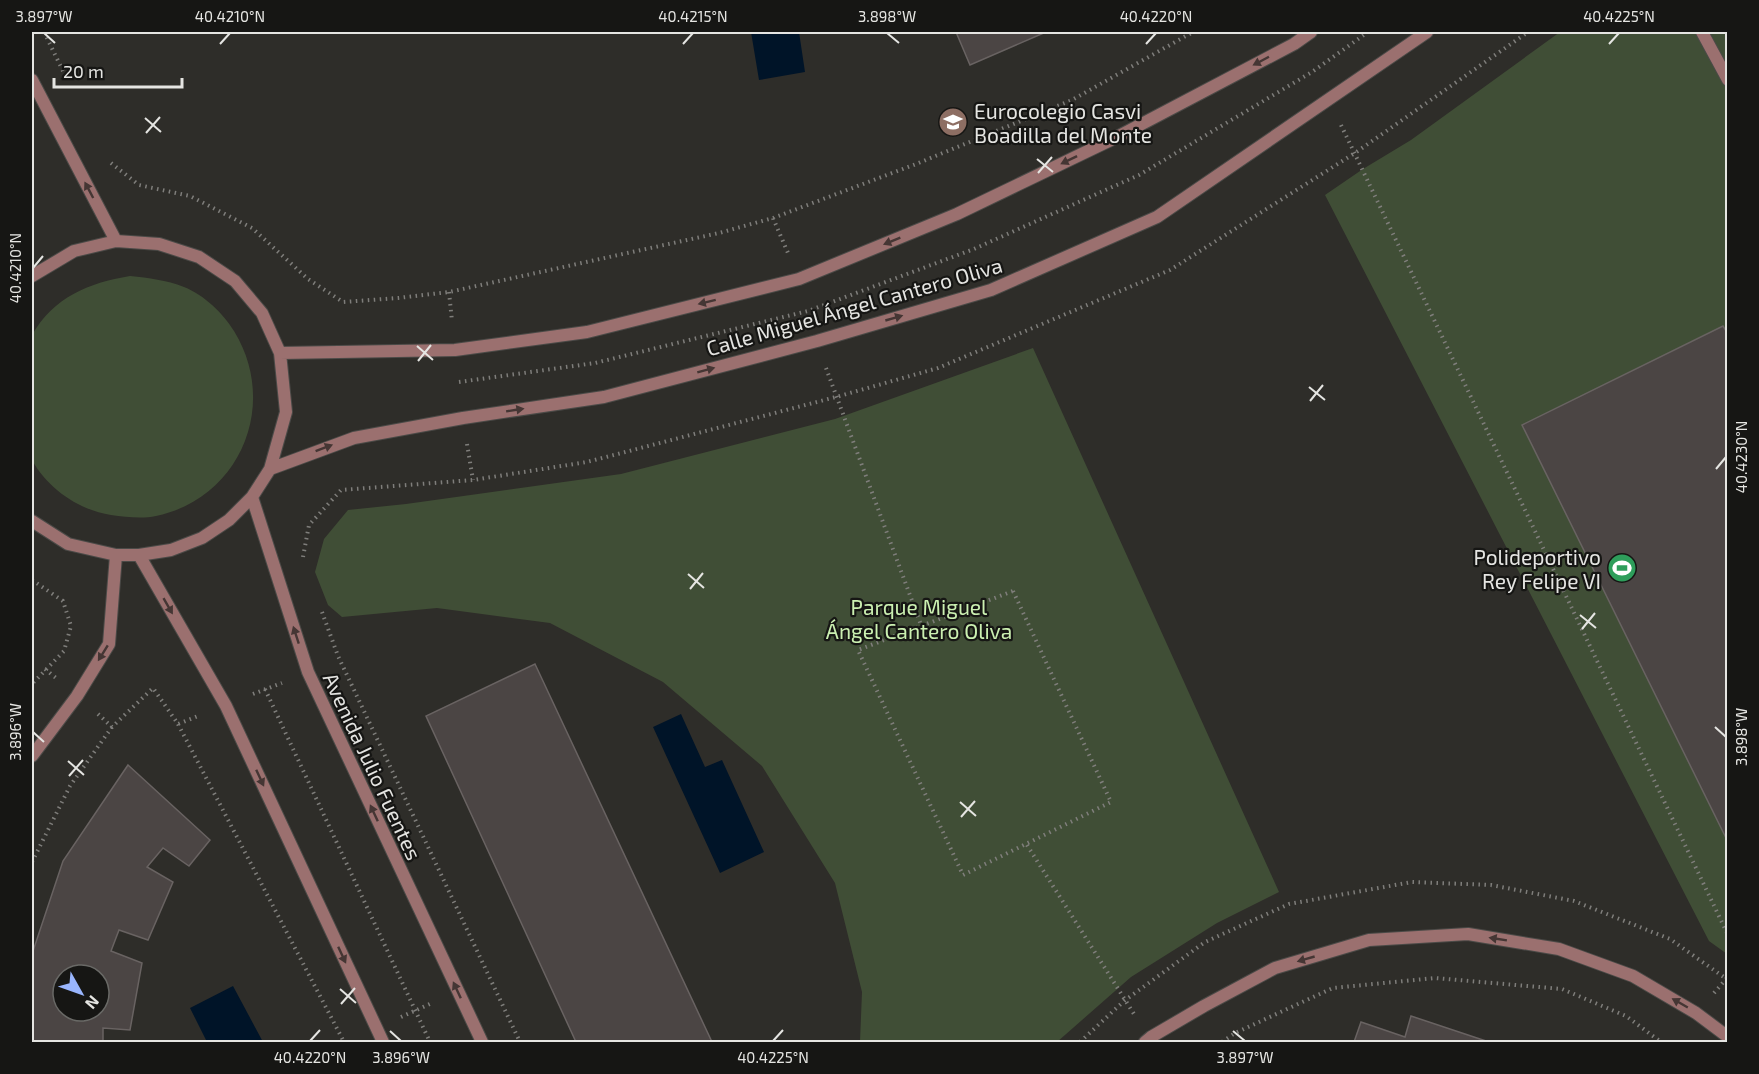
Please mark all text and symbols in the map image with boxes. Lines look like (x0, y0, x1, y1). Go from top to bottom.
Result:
text: 3.897°W (16, 7, 72, 25)
text: 40.4210°N (195, 7, 265, 25)
text: 40.4215°N (658, 7, 728, 25)
text: 3.898°W (858, 7, 916, 25)
text: 40.4220°N (1120, 7, 1192, 25)
text: 40.4225°N (1583, 7, 1655, 25)
scale bar (54, 51, 182, 89)
one-way arrow (1252, 56, 1269, 66)
text: 20 m (63, 60, 104, 82)
place label: Eurocolegio Casvi Boadilla del Monte (974, 98, 1152, 147)
school or university icon: Eurocolegio Casvi Boadilla del Monte (937, 106, 969, 138)
one-way arrow (1060, 156, 1077, 165)
one-way arrow (84, 181, 94, 198)
text: 40.4210°N (6, 233, 24, 303)
one-way arrow (882, 236, 900, 246)
street label: Calle Miguel Ángel Cantero Oliva (703, 252, 1005, 360)
one-way arrow (697, 297, 716, 307)
one-way arrow (885, 313, 903, 322)
one-way arrow (697, 365, 715, 374)
one-way arrow (506, 405, 525, 414)
text: 40.4230°N (1732, 421, 1750, 493)
one-way arrow (316, 443, 334, 453)
place label: Polideportivo Rey Felipe VI (1473, 544, 1601, 593)
sports icon: Polideportivo Rey Felipe VI (1606, 552, 1638, 584)
park label: Parque Miguel Ángel Cantero Oliva (826, 594, 1012, 643)
one-way arrow (163, 598, 173, 615)
one-way arrow (291, 626, 300, 644)
one-way arrow (98, 645, 109, 661)
street label: Avenida Julio Fuentes (319, 668, 427, 864)
text: 3.896°W (6, 703, 24, 761)
text: 3.898°W (1732, 708, 1750, 766)
one-way arrow (255, 769, 264, 786)
one-way arrow (369, 805, 378, 822)
one-way arrow (1488, 934, 1507, 943)
one-way arrow (338, 946, 347, 963)
one-way arrow (1297, 955, 1315, 964)
north arrow (51, 963, 111, 1023)
one-way arrow (452, 981, 461, 998)
text: N (82, 992, 104, 1013)
one-way arrow (1672, 998, 1688, 1009)
text: 40.4220°N (274, 1048, 346, 1066)
text: 3.896°W (372, 1048, 430, 1066)
text: 40.4225°N (737, 1048, 809, 1066)
text: 3.897°W (1217, 1048, 1273, 1066)

